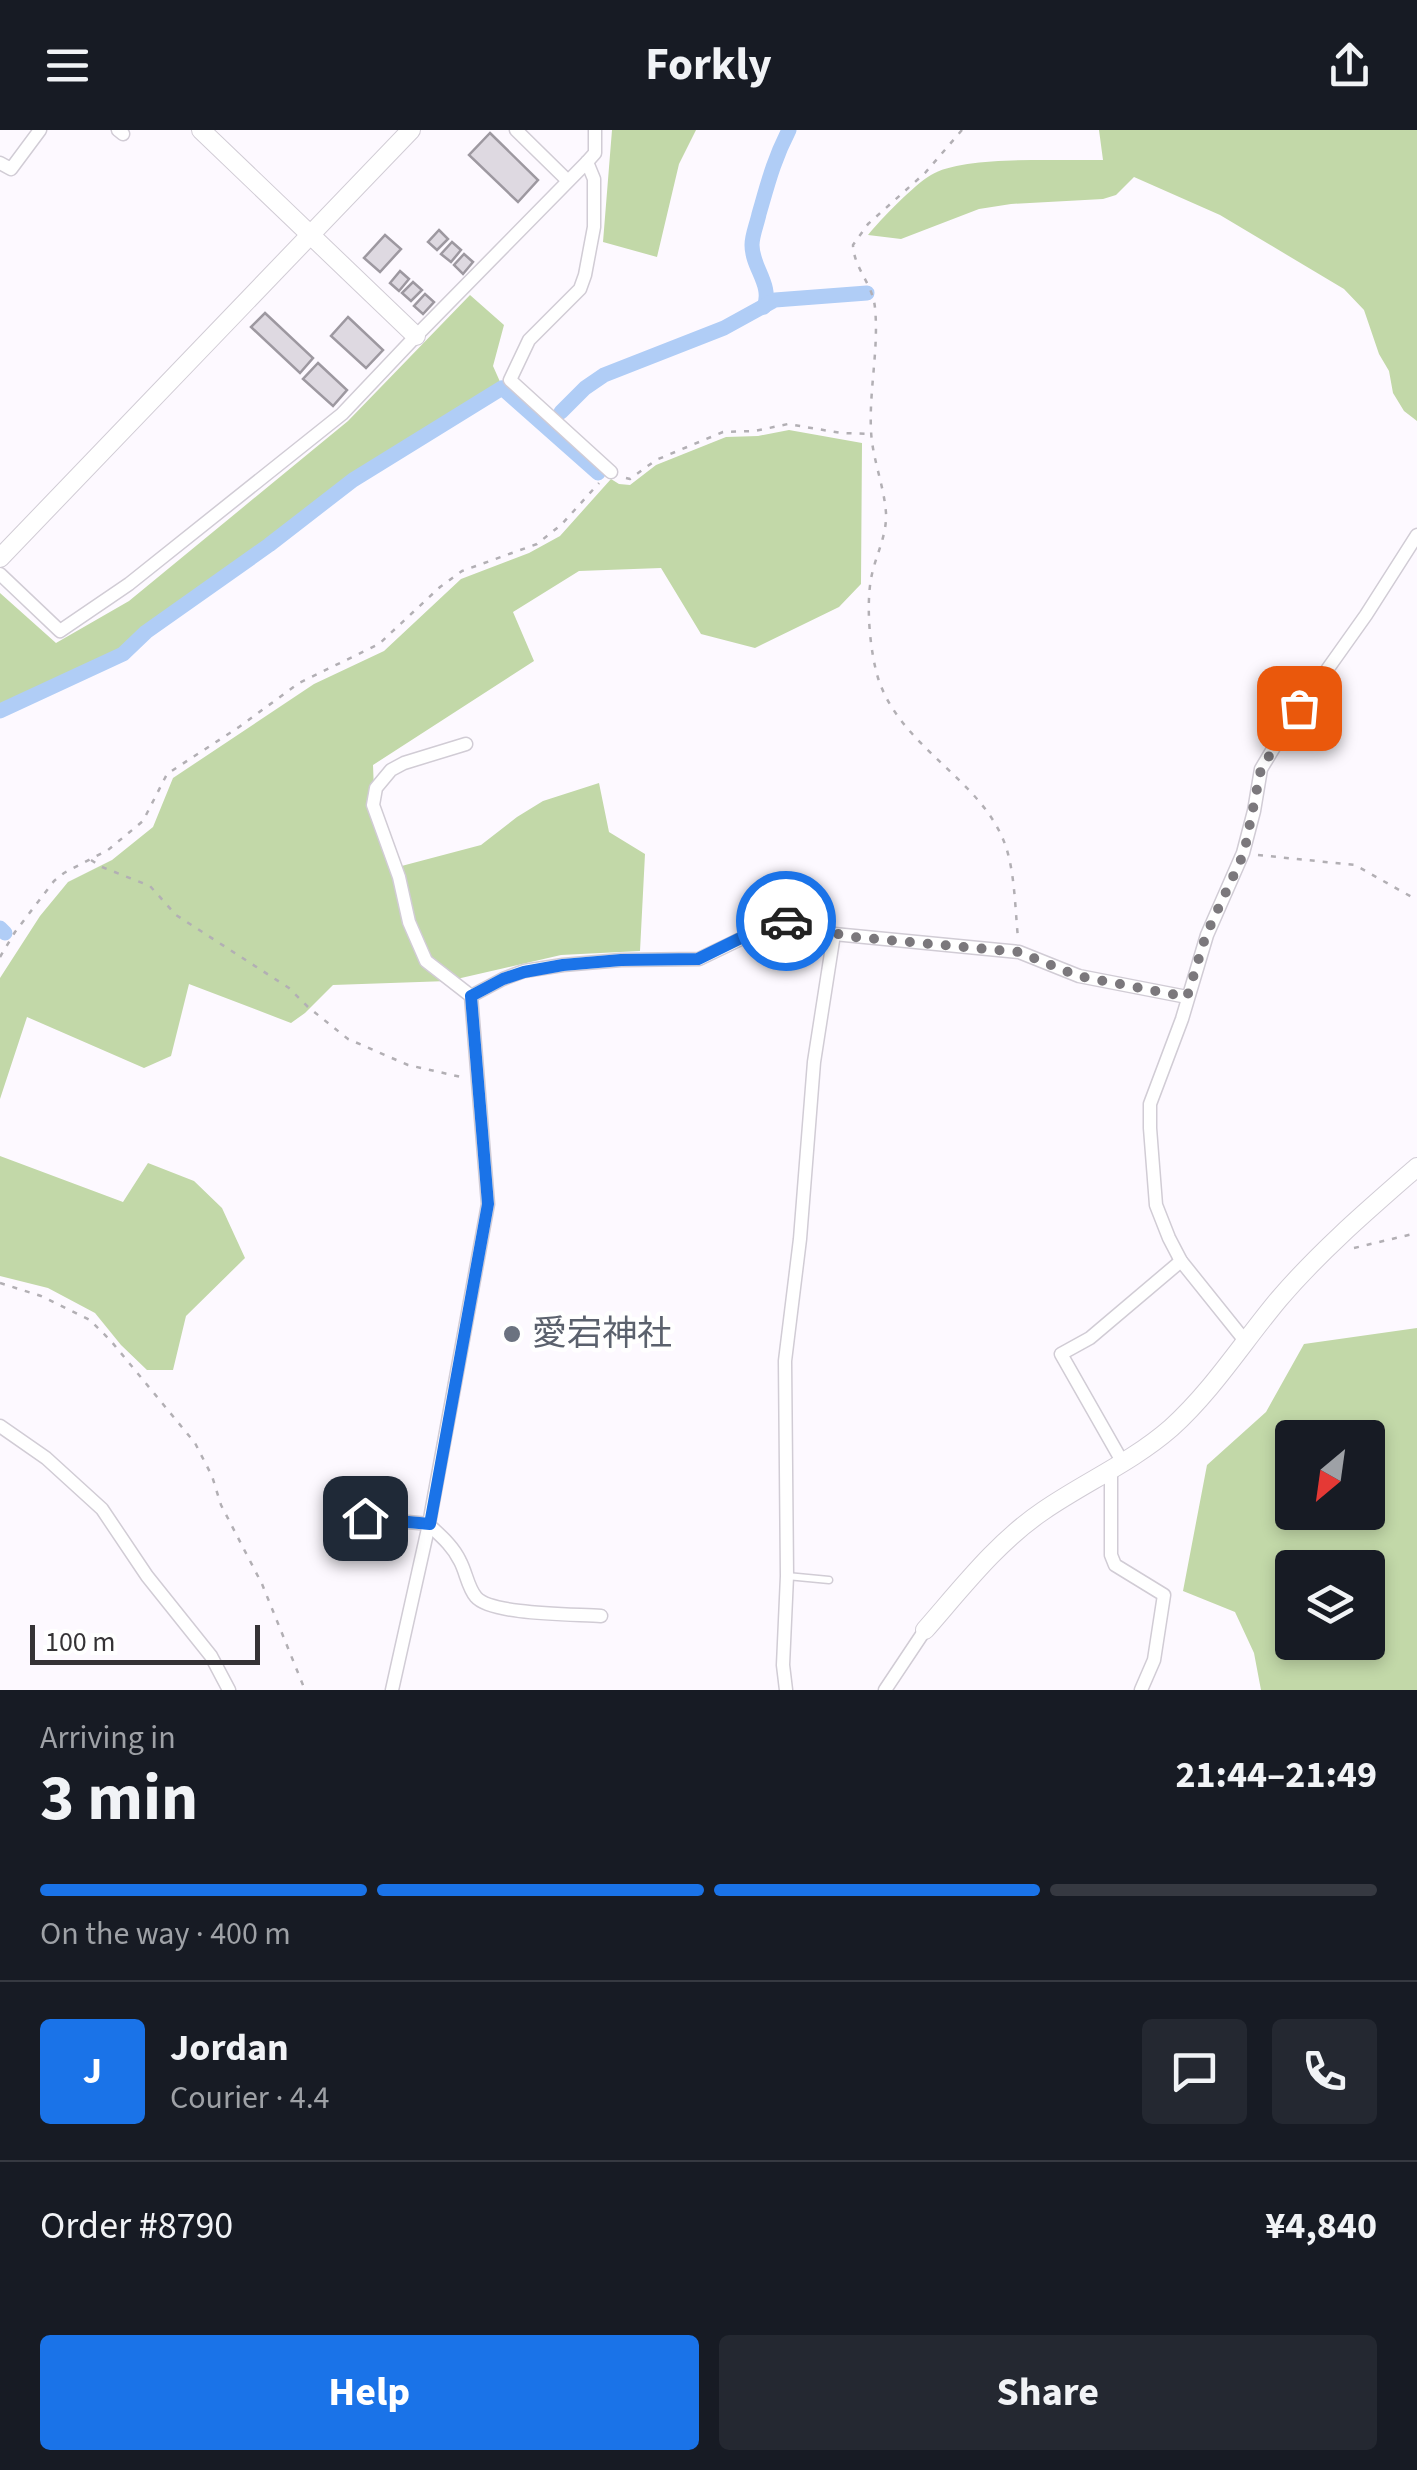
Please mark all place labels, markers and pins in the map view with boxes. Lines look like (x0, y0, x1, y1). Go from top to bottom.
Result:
pin (1257, 666, 1342, 751)
place label: 愛宕神社 (532, 1309, 672, 1359)
marker: 愛宕神社 (501, 1323, 523, 1345)
pin (323, 1476, 408, 1561)

